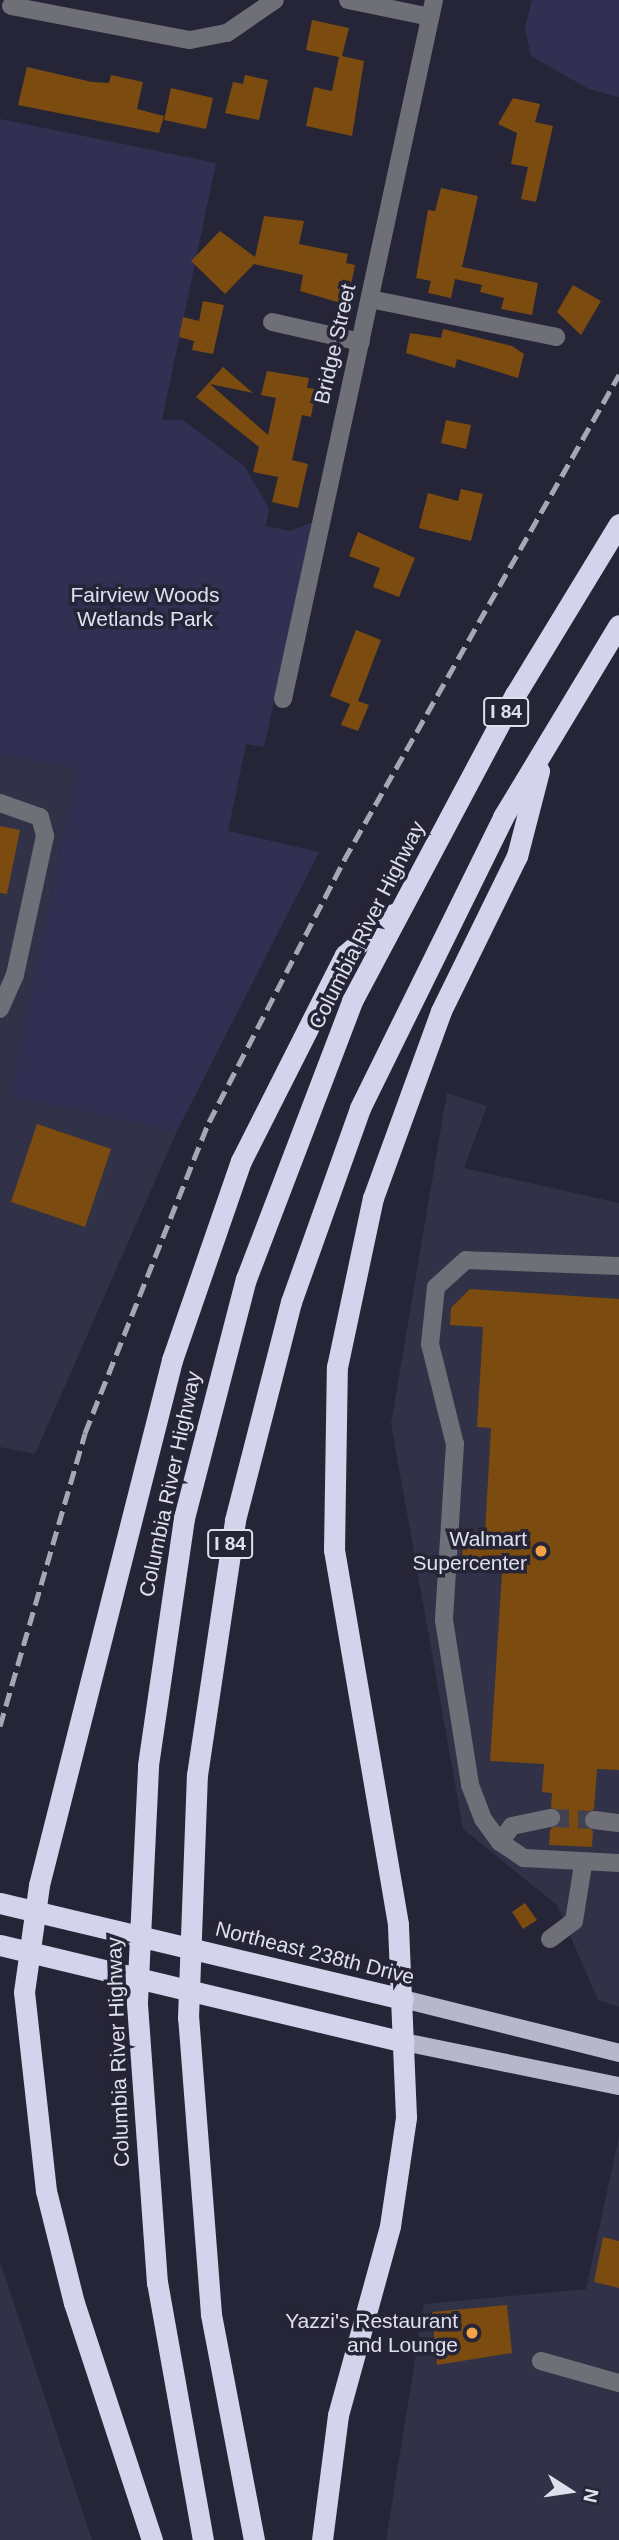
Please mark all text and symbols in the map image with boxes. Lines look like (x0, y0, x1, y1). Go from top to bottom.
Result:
street label: Bridge Street (309, 281, 361, 407)
park label: Fairview Woods Wetlands Park (71, 582, 219, 632)
road number: I 84 (482, 696, 530, 727)
street label: Columbia River Highway (304, 817, 430, 1033)
street label: Columbia River Highway (134, 1369, 206, 1599)
place label: Walmart Supercenter (413, 1526, 527, 1576)
road number: I 84 (205, 1528, 254, 1560)
marker: Walmart Supercenter (533, 1543, 549, 1559)
street label: Northeast 238th Drive (213, 1916, 417, 1990)
street label: Columbia River Highway (101, 1937, 135, 2167)
place label: Yazzi's Restaurant and Lounge (285, 2308, 458, 2358)
marker: Yazzi's Restaurant and Lounge (464, 2325, 480, 2341)
north arrow (535, 2456, 605, 2526)
text: N (579, 2487, 603, 2504)

